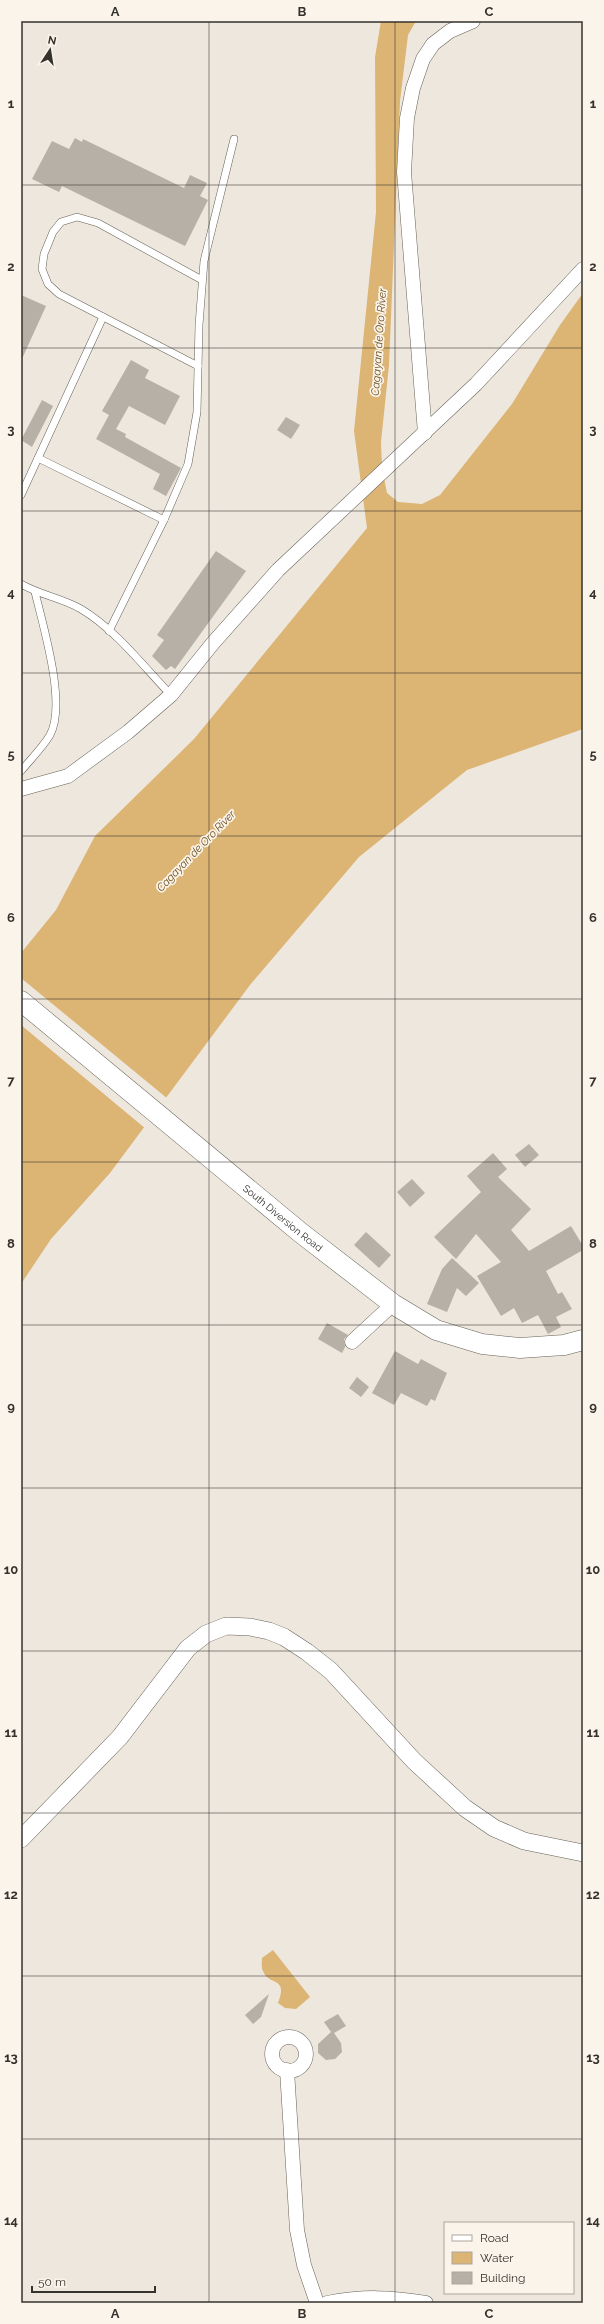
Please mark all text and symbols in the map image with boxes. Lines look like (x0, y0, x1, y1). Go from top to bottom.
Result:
text: A (111, 4, 120, 19)
text: B (298, 4, 307, 19)
text: C (485, 4, 494, 19)
north arrow (30, 30, 70, 70)
text: N (47, 33, 57, 48)
text: 1 (8, 96, 15, 111)
text: 1 (590, 96, 597, 111)
text: 2 (7, 259, 15, 274)
text: 2 (589, 259, 597, 274)
water label: Cagayan de Oro River (369, 287, 389, 396)
text: 3 (7, 422, 15, 437)
text: 3 (589, 422, 597, 437)
text: 4 (7, 585, 15, 600)
text: 4 (589, 585, 597, 600)
text: 5 (7, 747, 15, 762)
text: 5 (589, 747, 597, 762)
water label: Cagayan de Oro River (154, 807, 239, 894)
text: 6 (7, 910, 15, 925)
text: 6 (589, 910, 597, 925)
text: 7 (7, 1073, 15, 1088)
text: 7 (589, 1073, 597, 1088)
street label: South Diversion Road (241, 1182, 325, 1253)
text: 8 (7, 1236, 15, 1251)
text: 8 (589, 1236, 597, 1251)
text: 9 (7, 1399, 15, 1414)
text: 9 (589, 1399, 597, 1414)
text: 10 (4, 1562, 18, 1577)
text: 10 (586, 1562, 600, 1577)
text: 11 (5, 1725, 18, 1740)
text: 11 (587, 1725, 600, 1740)
text: 12 (4, 1887, 18, 1902)
text: 12 (586, 1887, 600, 1902)
text: 13 (4, 2050, 18, 2065)
text: 13 (586, 2050, 600, 2065)
text: 14 (4, 2213, 18, 2228)
text: 14 (586, 2213, 600, 2228)
legend (444, 2222, 574, 2294)
text: Road (480, 2231, 509, 2245)
text: Water (480, 2251, 514, 2265)
scale bar (32, 2268, 155, 2294)
text: Building (480, 2271, 526, 2285)
text: 50 m (38, 2275, 66, 2289)
text: A (111, 2306, 120, 2321)
text: B (298, 2306, 307, 2321)
text: C (485, 2306, 494, 2321)

